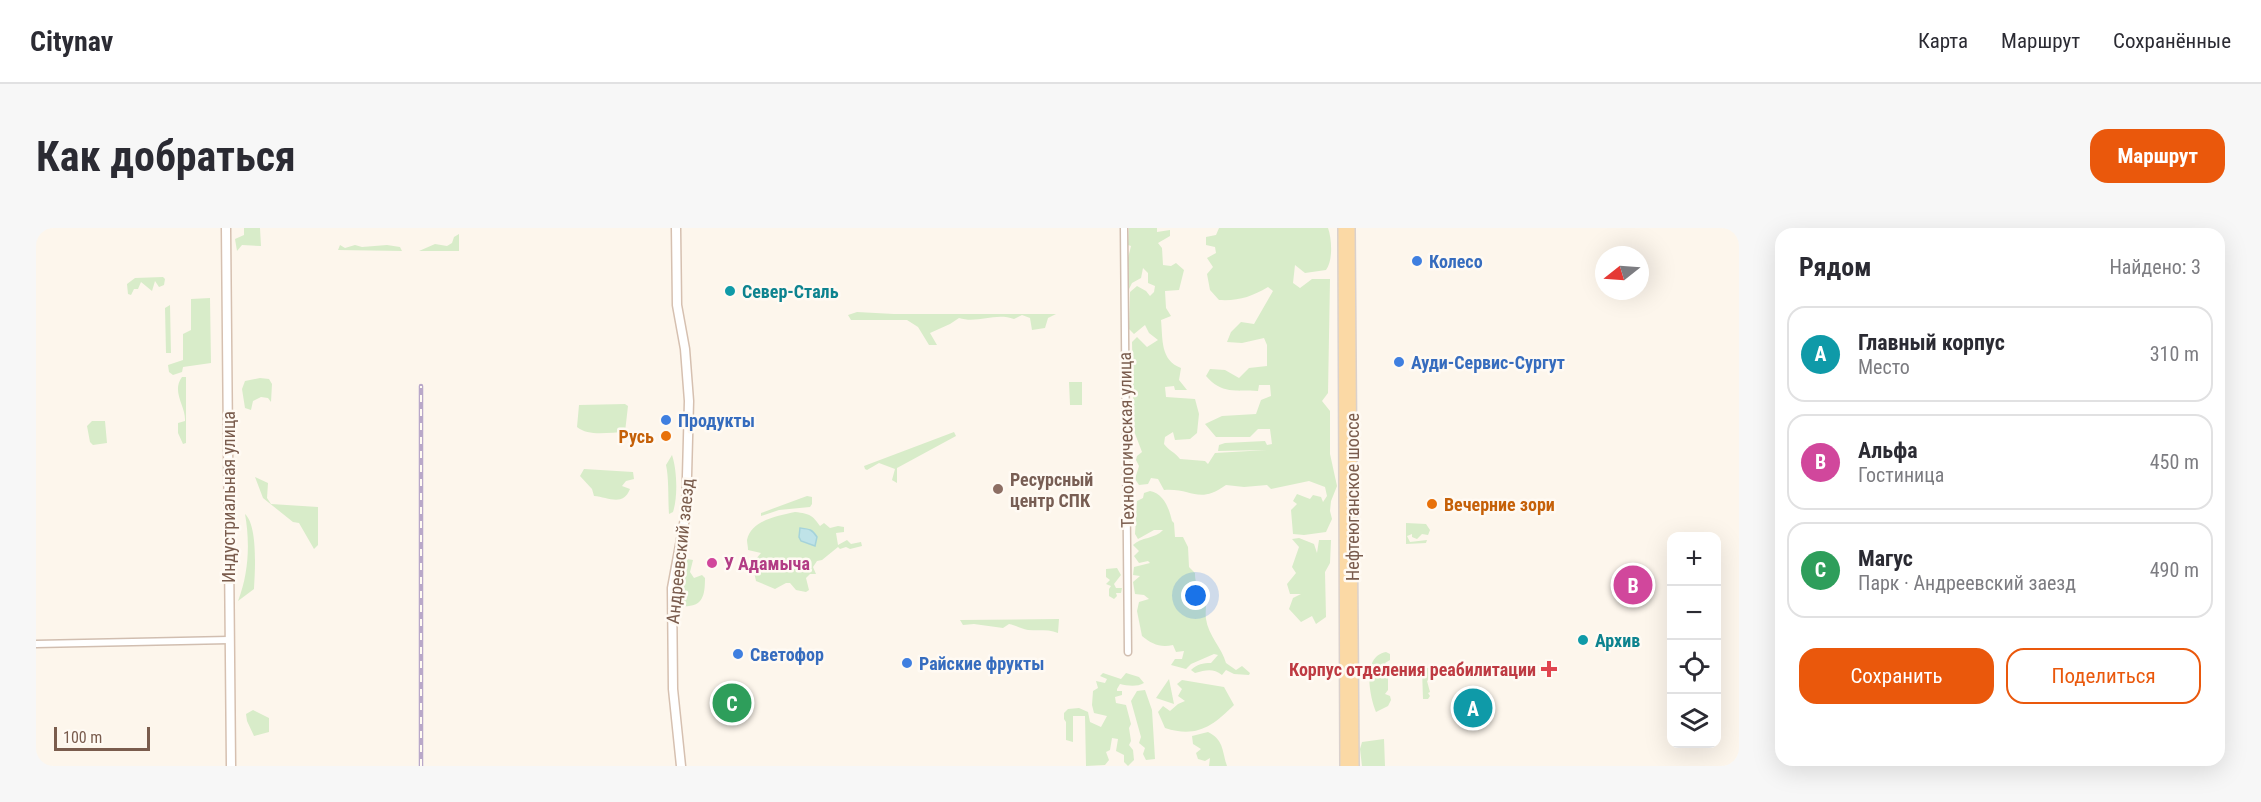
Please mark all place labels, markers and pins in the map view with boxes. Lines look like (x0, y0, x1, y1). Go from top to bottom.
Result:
place label: Колесо (1429, 251, 1483, 272)
marker: Колесо (1410, 254, 1424, 268)
place label: Север-Сталь (742, 281, 839, 302)
marker: Север-Сталь (723, 284, 737, 298)
place label: Ауди-Сервис-Сургут (1411, 352, 1565, 373)
marker: Ауди-Сервис-Сургут (1392, 355, 1406, 369)
place label: Продукты (678, 410, 755, 431)
marker: Продукты (659, 413, 673, 427)
place label: Русь (619, 426, 654, 447)
marker: Русь (659, 429, 673, 443)
place label: Ресурсный центр СПК (1010, 469, 1093, 511)
marker: Ресурсный центр СПК (991, 482, 1005, 496)
place label: Вечерние зори (1444, 494, 1555, 515)
marker: Вечерние зори (1425, 497, 1439, 511)
place label: У Адамыча (724, 553, 810, 574)
marker: У Адамыча (705, 556, 719, 570)
pin: B (1614, 562, 1652, 608)
place label: Архив (1595, 630, 1640, 651)
marker: Архив (1576, 633, 1590, 647)
place label: Светофор (750, 644, 824, 665)
marker: Светофор (731, 647, 745, 661)
place label: Райские фрукты (919, 653, 1044, 674)
marker: Райские фрукты (900, 656, 914, 670)
place label: Корпус отделения реабилитации (1289, 659, 1536, 680)
marker: Корпус отделения реабилитации (1540, 660, 1558, 678)
pin: C (712, 680, 752, 726)
pin: A (1454, 686, 1492, 730)

